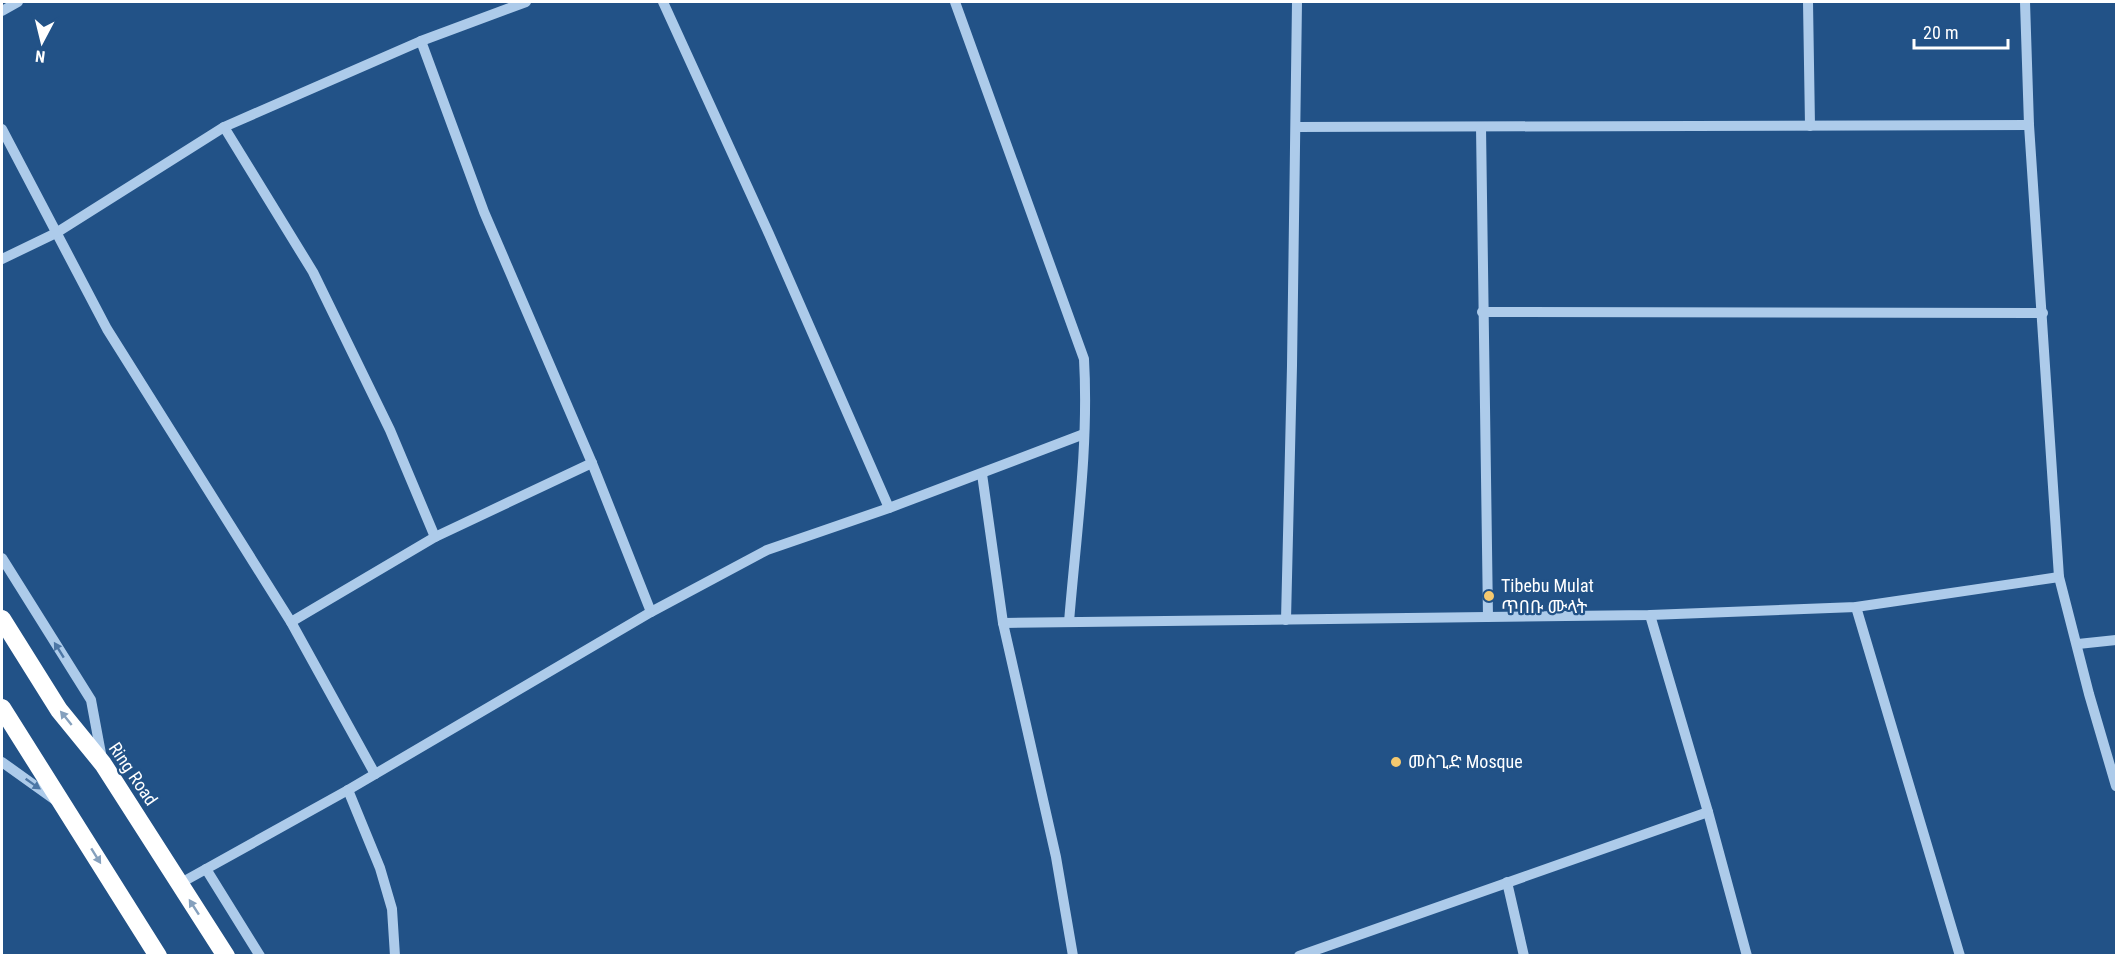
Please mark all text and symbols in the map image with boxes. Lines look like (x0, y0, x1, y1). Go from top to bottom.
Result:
north arrow (12, 12, 72, 72)
scale bar (1914, 12, 2008, 50)
text: 20 m (1923, 22, 1958, 43)
text: N (34, 46, 46, 66)
place label: Tibebu Mulat ጥበቡ ሙላት (1501, 575, 1594, 617)
marker: Tibebu Mulat ጥበቡ ሙላት (1482, 589, 1496, 603)
one-way arrow (54, 642, 65, 659)
one-way arrow (60, 711, 72, 726)
street label: Ring Road (105, 738, 162, 809)
place label: መስጊድ Mosque (1408, 751, 1523, 772)
marker: መስጊድ Mosque (1389, 755, 1403, 769)
one-way arrow (25, 778, 41, 790)
one-way arrow (90, 848, 101, 864)
one-way arrow (188, 899, 200, 915)

